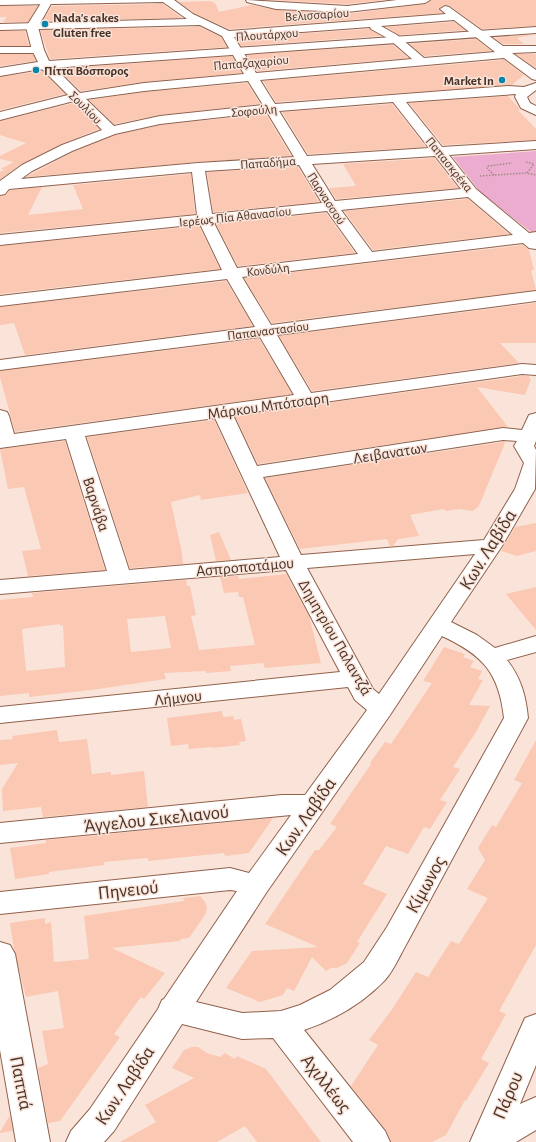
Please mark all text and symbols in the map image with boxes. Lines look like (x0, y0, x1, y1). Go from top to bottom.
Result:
street label: Βελισσαρίου (285, 7, 350, 24)
place label: Nada's cakes Gluten free (53, 12, 119, 40)
marker: Nada's cakes Gluten free (40, 19, 50, 29)
street label: Πλουτάρχου (235, 27, 299, 44)
street label: Παπαζαχαρίου (213, 54, 289, 73)
marker: Πίττα Βόσπορος (31, 65, 41, 75)
place label: Πίττα Βόσπορος (44, 65, 129, 78)
place label: Market In (444, 75, 494, 88)
marker: Market In (497, 75, 507, 85)
street label: Σουλίου (66, 89, 104, 127)
street label: Σοφούλη (231, 103, 278, 120)
street label: Παπασκρέκα (423, 135, 475, 195)
street label: Παπαδήμα (240, 155, 297, 172)
street label: Παρνασσού (304, 170, 347, 227)
street label: Ιερέως Πία Αθανασίου (178, 205, 292, 230)
street label: Κονδύλη (246, 261, 290, 280)
street label: Παπαναστασίου (227, 320, 310, 343)
street label: Μάρκου Μπότσαρη (207, 390, 330, 422)
street label: Λειβανατων (352, 439, 429, 467)
street label: Βαρνάβα (80, 475, 112, 533)
street label: Κων. Λαβίδα (456, 506, 520, 593)
street label: Ασπροποτάμου (195, 555, 295, 579)
street label: Δημητρίου Παλαντζά (296, 577, 375, 698)
street label: Λήμνου (154, 688, 203, 708)
street label: Κων. Λαβίδα (272, 774, 340, 859)
street label: Άγγελου Σικελιανού (82, 802, 230, 837)
street label: Κίμωνος (403, 853, 450, 916)
street label: Πηνειού (97, 878, 159, 903)
street label: Κων. Λαβίδα (92, 1043, 158, 1129)
street label: Αχιλλέως (297, 1051, 354, 1117)
street label: Παππά (6, 1055, 35, 1112)
street label: Πάρου (490, 1069, 527, 1122)

